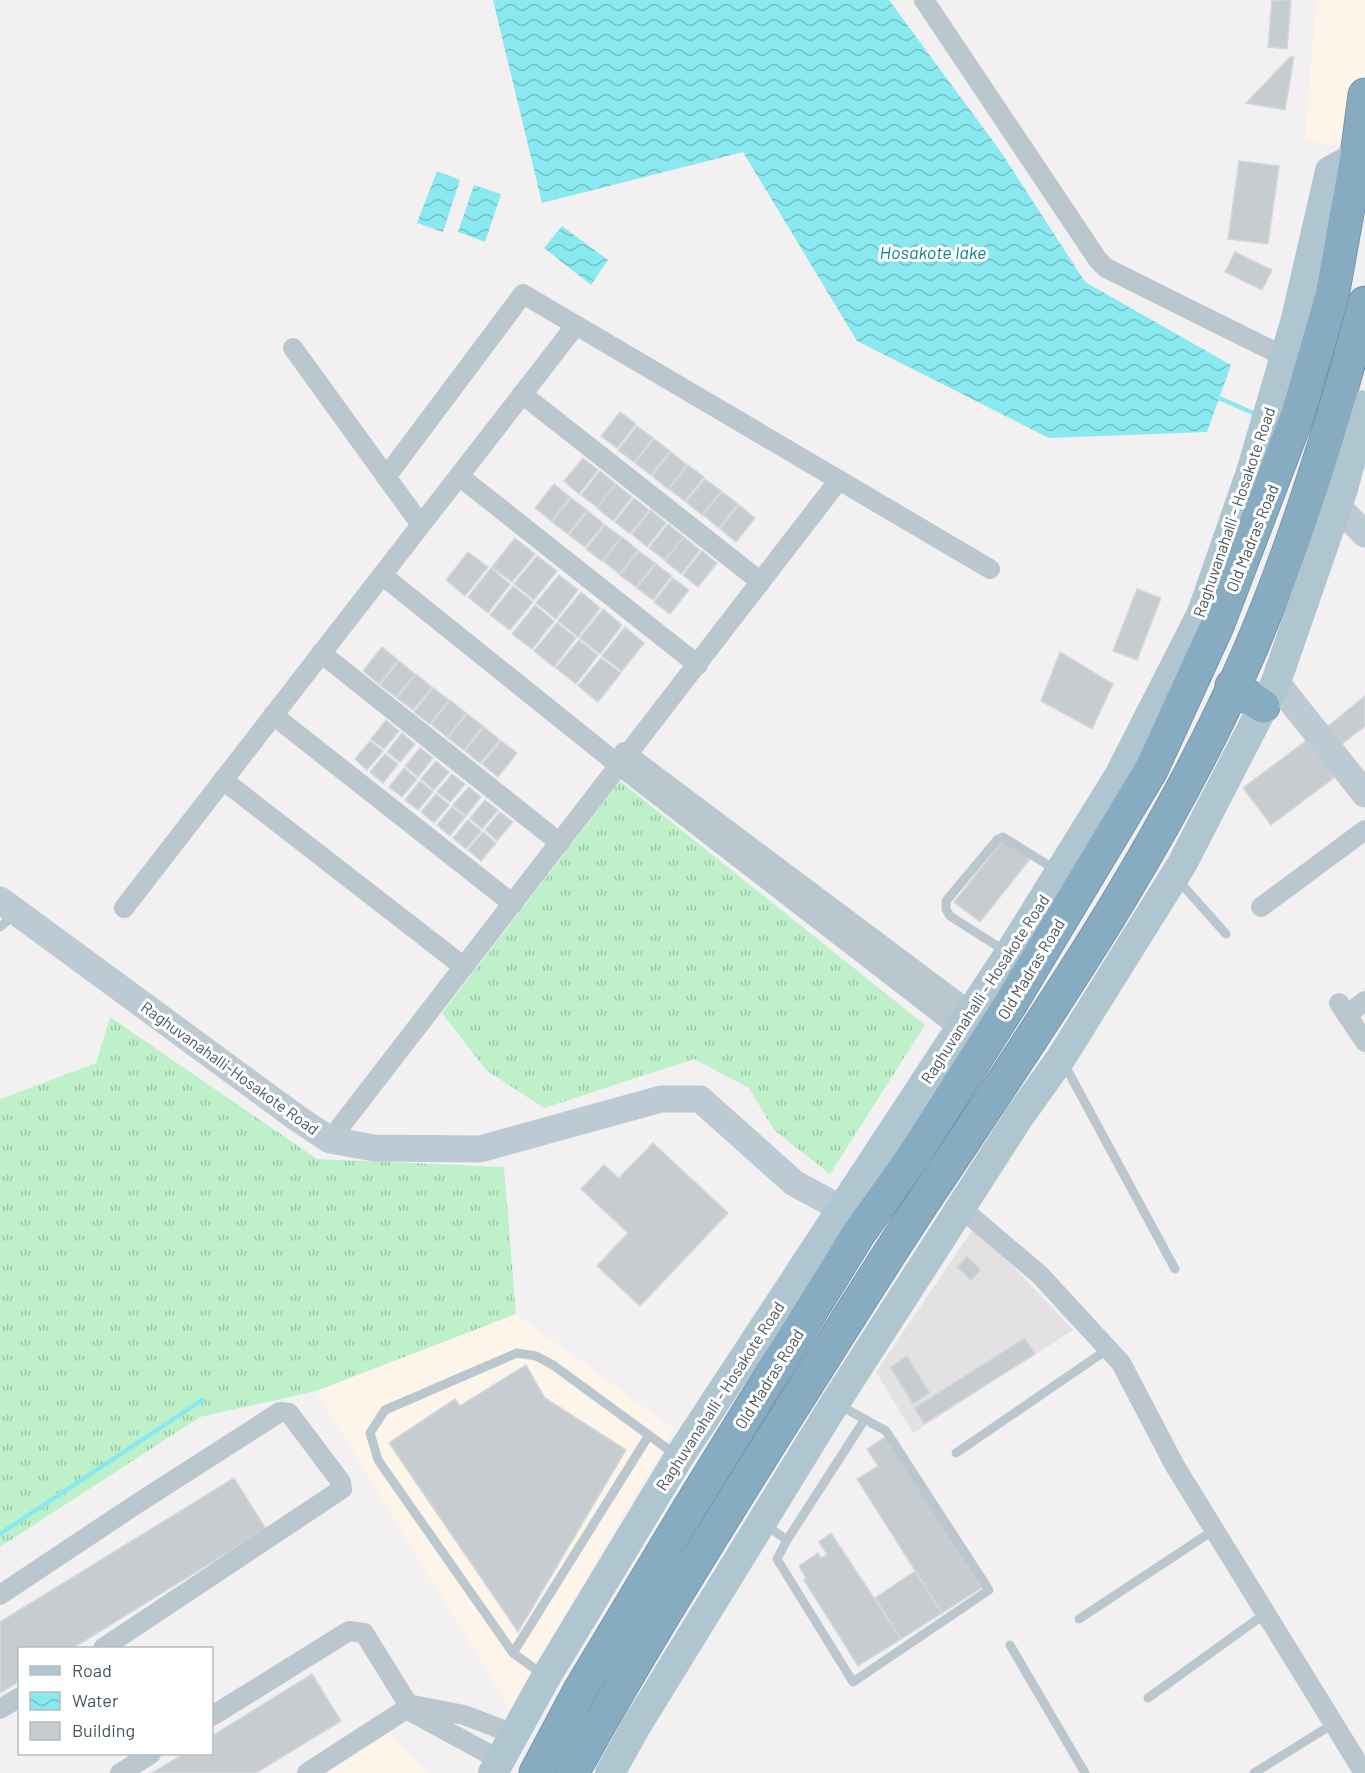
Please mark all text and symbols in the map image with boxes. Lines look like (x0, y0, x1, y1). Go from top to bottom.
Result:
water label: Hosakote lake (880, 241, 986, 263)
street label: Raghuvanahalli - Hosakote Road (1189, 404, 1279, 619)
street label: Old Madras Road (1221, 481, 1282, 594)
street label: Raghuvanahalli - Hosakote Road (916, 891, 1053, 1087)
street label: Old Madras Road (993, 915, 1068, 1023)
street label: Raghuvanahalli-Hosakote Road (138, 997, 323, 1138)
street label: Raghuvanahalli - Hosakote Road (651, 1298, 788, 1494)
street label: Old Madras Road (730, 1325, 807, 1432)
legend (18, 1647, 213, 1755)
text: Road (72, 1659, 112, 1681)
text: Water (72, 1689, 119, 1711)
text: Building (72, 1719, 135, 1741)

